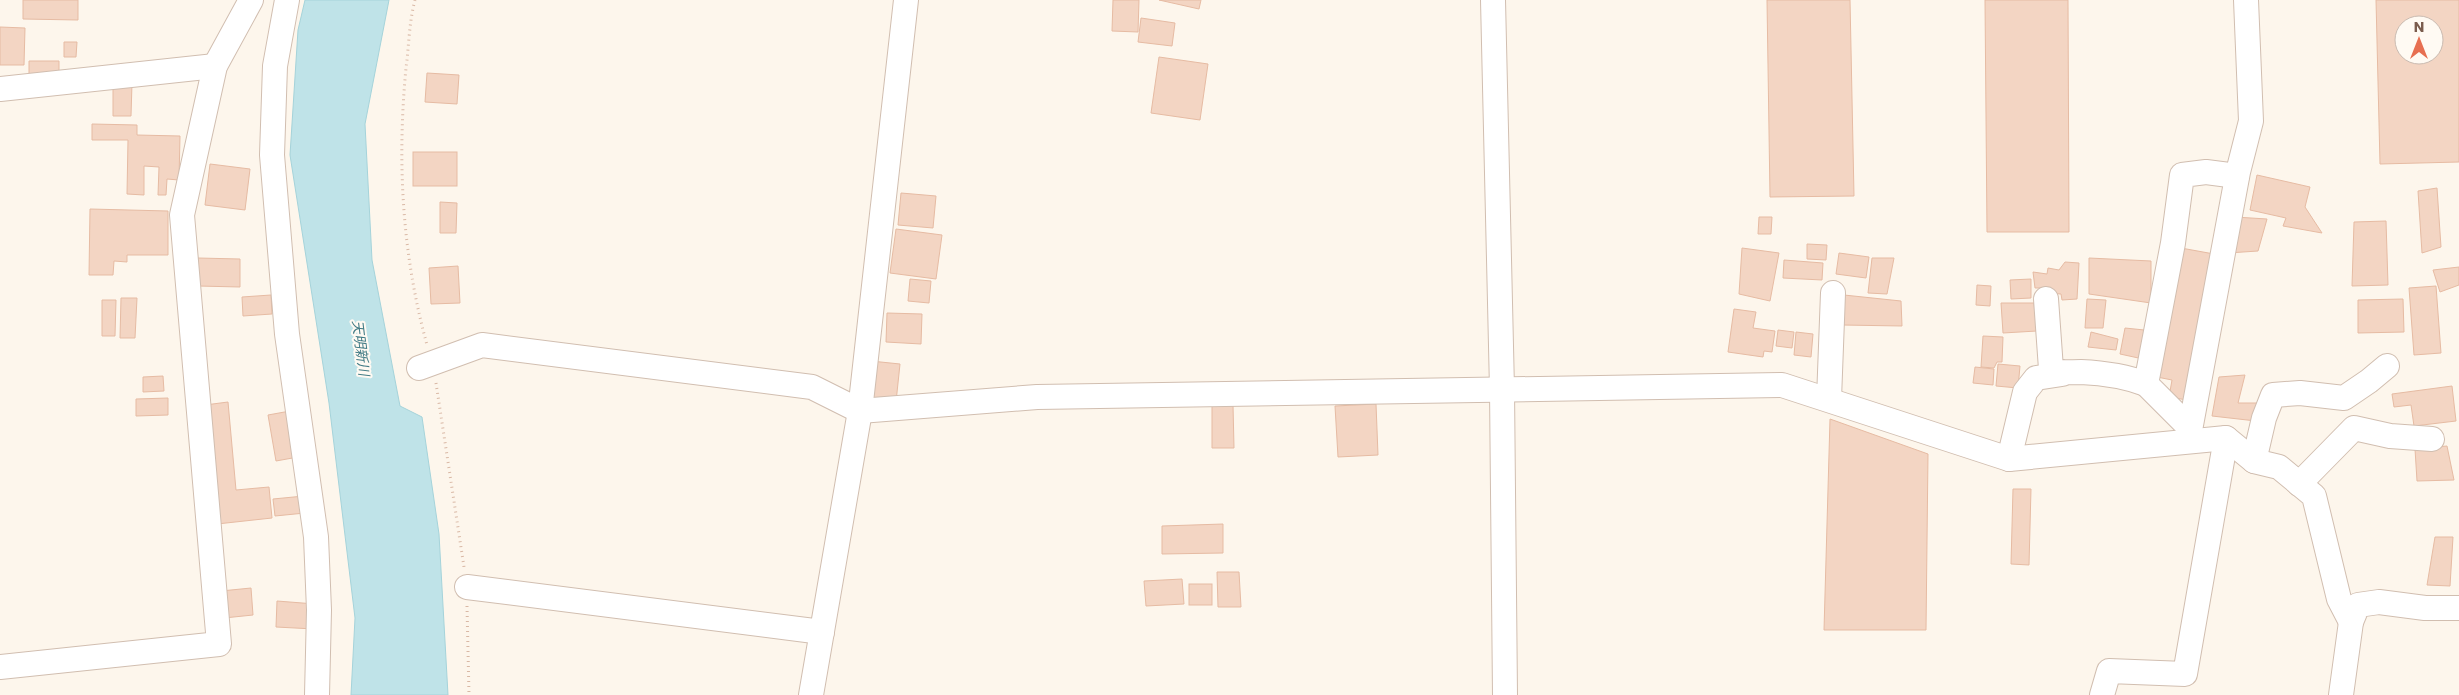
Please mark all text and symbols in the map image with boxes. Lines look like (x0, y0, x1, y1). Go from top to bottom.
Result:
north arrow (2394, 15, 2444, 65)
text: N (2414, 17, 2424, 37)
water label: 天明新川 (348, 319, 375, 379)

